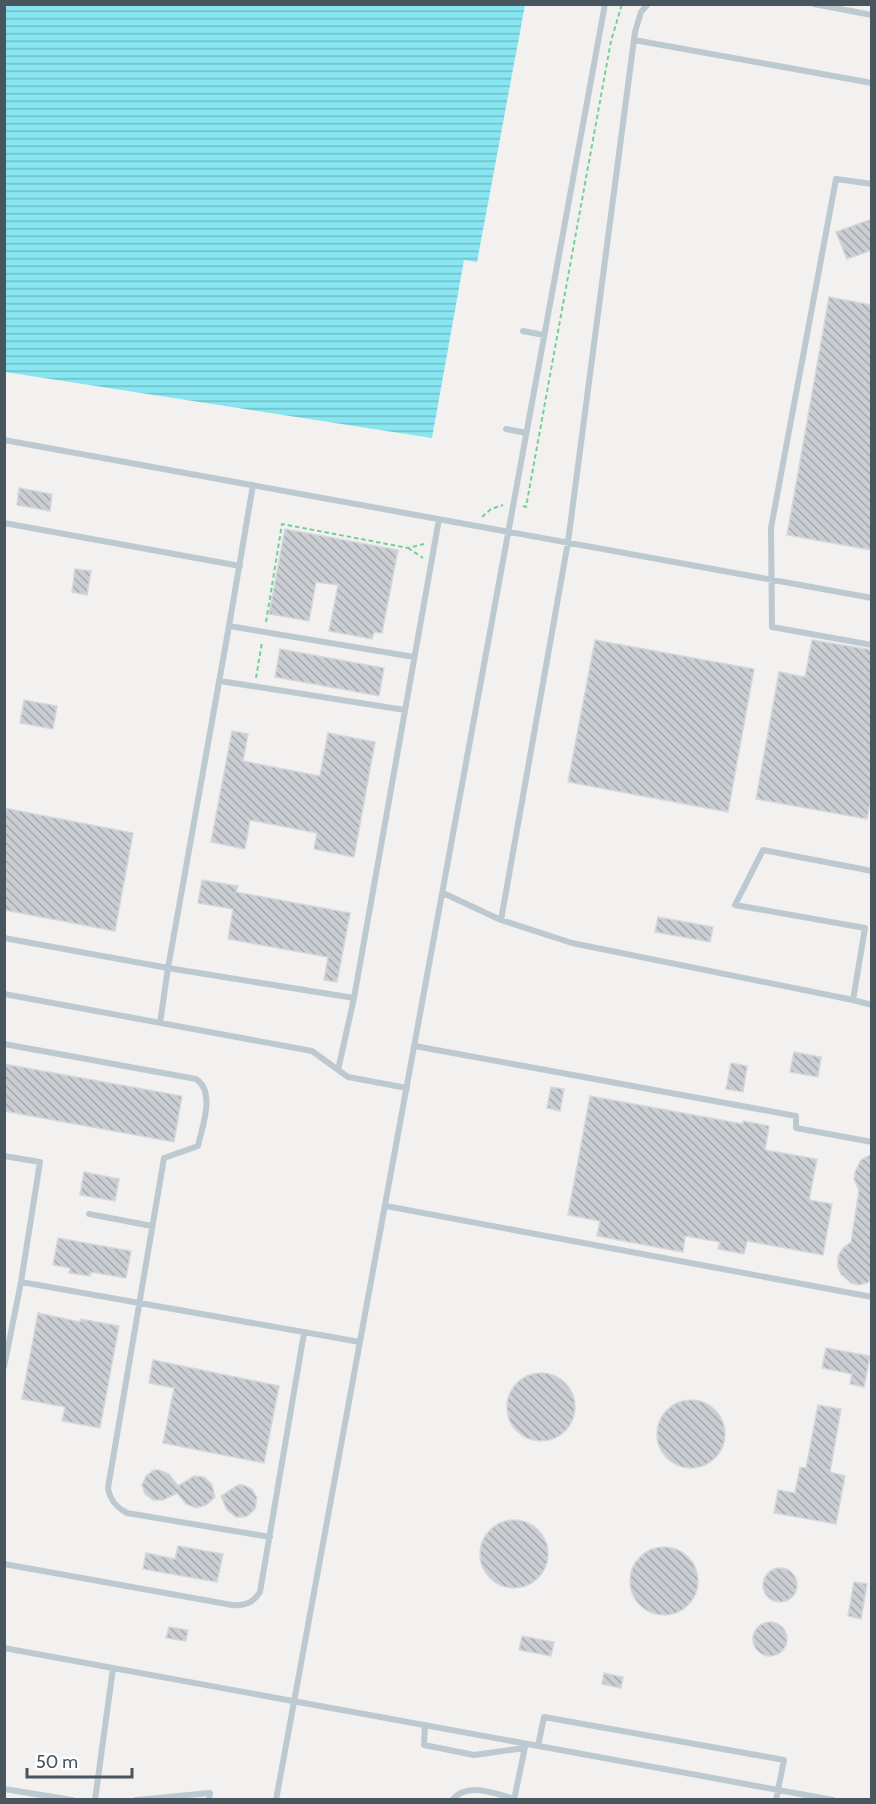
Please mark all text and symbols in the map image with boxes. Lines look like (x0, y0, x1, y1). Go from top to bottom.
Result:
scale bar (27, 1741, 132, 1779)
text: 50 m (36, 1751, 78, 1773)

